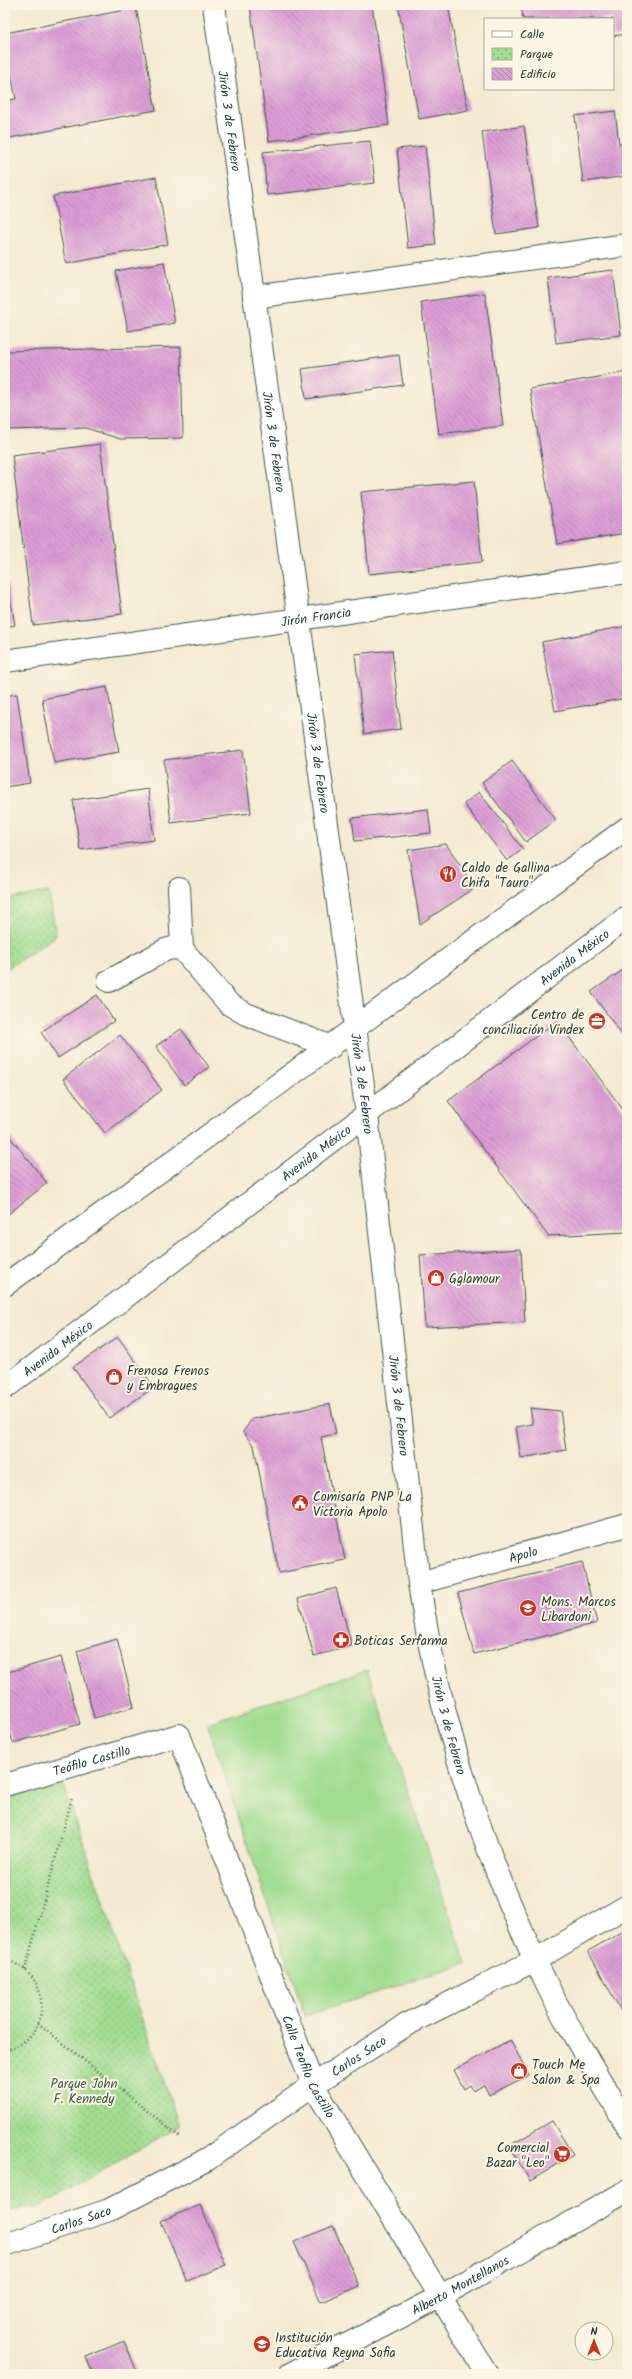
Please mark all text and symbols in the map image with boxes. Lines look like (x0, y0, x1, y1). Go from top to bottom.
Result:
legend (484, 18, 614, 90)
text: Calle (520, 25, 545, 44)
text: Parque (520, 45, 554, 64)
text: Edificio (520, 65, 556, 84)
street label: Jirón 3 de Febrero (211, 69, 246, 173)
street label: Jirón 3 de Febrero (255, 390, 290, 494)
street label: Jirón Francia (280, 603, 353, 633)
street label: Jirón 3 de Febrero (300, 711, 334, 815)
place label: Caldo de Gallina Chifa "Tauro" (461, 858, 550, 894)
restaurant icon: Caldo de Gallina Chifa "Tauro" (438, 864, 458, 884)
street label: Avenida México (536, 925, 615, 992)
place label: Centro de conciliación Vindex (482, 1005, 584, 1041)
office icon: Centro de conciliación Vindex (587, 1011, 607, 1031)
street label: Jirón 3 de Febrero (344, 1032, 378, 1135)
street label: Avenida México (277, 1120, 357, 1187)
shop icon: Gglamour (426, 1268, 446, 1288)
place label: Gglamour (449, 1269, 500, 1290)
street label: Avenida México (19, 1316, 98, 1383)
street label: Jirón 3 de Febrero (382, 1354, 414, 1457)
place label: Frenosa Frenos y Embragues (126, 1361, 209, 1397)
shop icon: Frenosa Frenos y Embragues (104, 1367, 124, 1387)
place label: Comisaría PNP La Victoria Apolo (313, 1487, 412, 1523)
public building icon: Comisaría PNP La Victoria Apolo (290, 1493, 310, 1513)
street label: Apolo (507, 1541, 540, 1569)
place label: Mons. Marcos Libardoni (541, 1592, 616, 1628)
school or university icon: Mons. Marcos Libardoni (518, 1598, 538, 1618)
pharmacy icon: Boticas Serfarma (331, 1630, 351, 1650)
place label: Boticas Serfarma (354, 1631, 448, 1652)
street label: Jirón 3 de Febrero (425, 1674, 471, 1778)
street label: Teófilo Castillo (51, 1740, 133, 1783)
street label: Calle Teofilo Castillo (275, 2012, 340, 2123)
street label: Carlos Saco (327, 2031, 391, 2083)
place label: Touch Me Salon & Spa (532, 2055, 600, 2091)
shop icon: Touch Me Salon & Spa (509, 2061, 529, 2081)
park label: Parque John F. Kennedy (51, 2074, 117, 2110)
place label: Comercial Bazar "Leo" (486, 2138, 550, 2174)
supermarket icon: Comercial Bazar "Leo" (552, 2144, 572, 2164)
street label: Carlos Saco (48, 2201, 114, 2241)
street label: Alberto Montellanos (408, 2250, 514, 2322)
north arrow (574, 2321, 614, 2361)
text: N (591, 2323, 598, 2341)
place label: Institución Educativa Reyna Sofia (275, 2328, 396, 2364)
school or university icon: Institución Educativa Reyna Sofia (252, 2334, 272, 2354)

